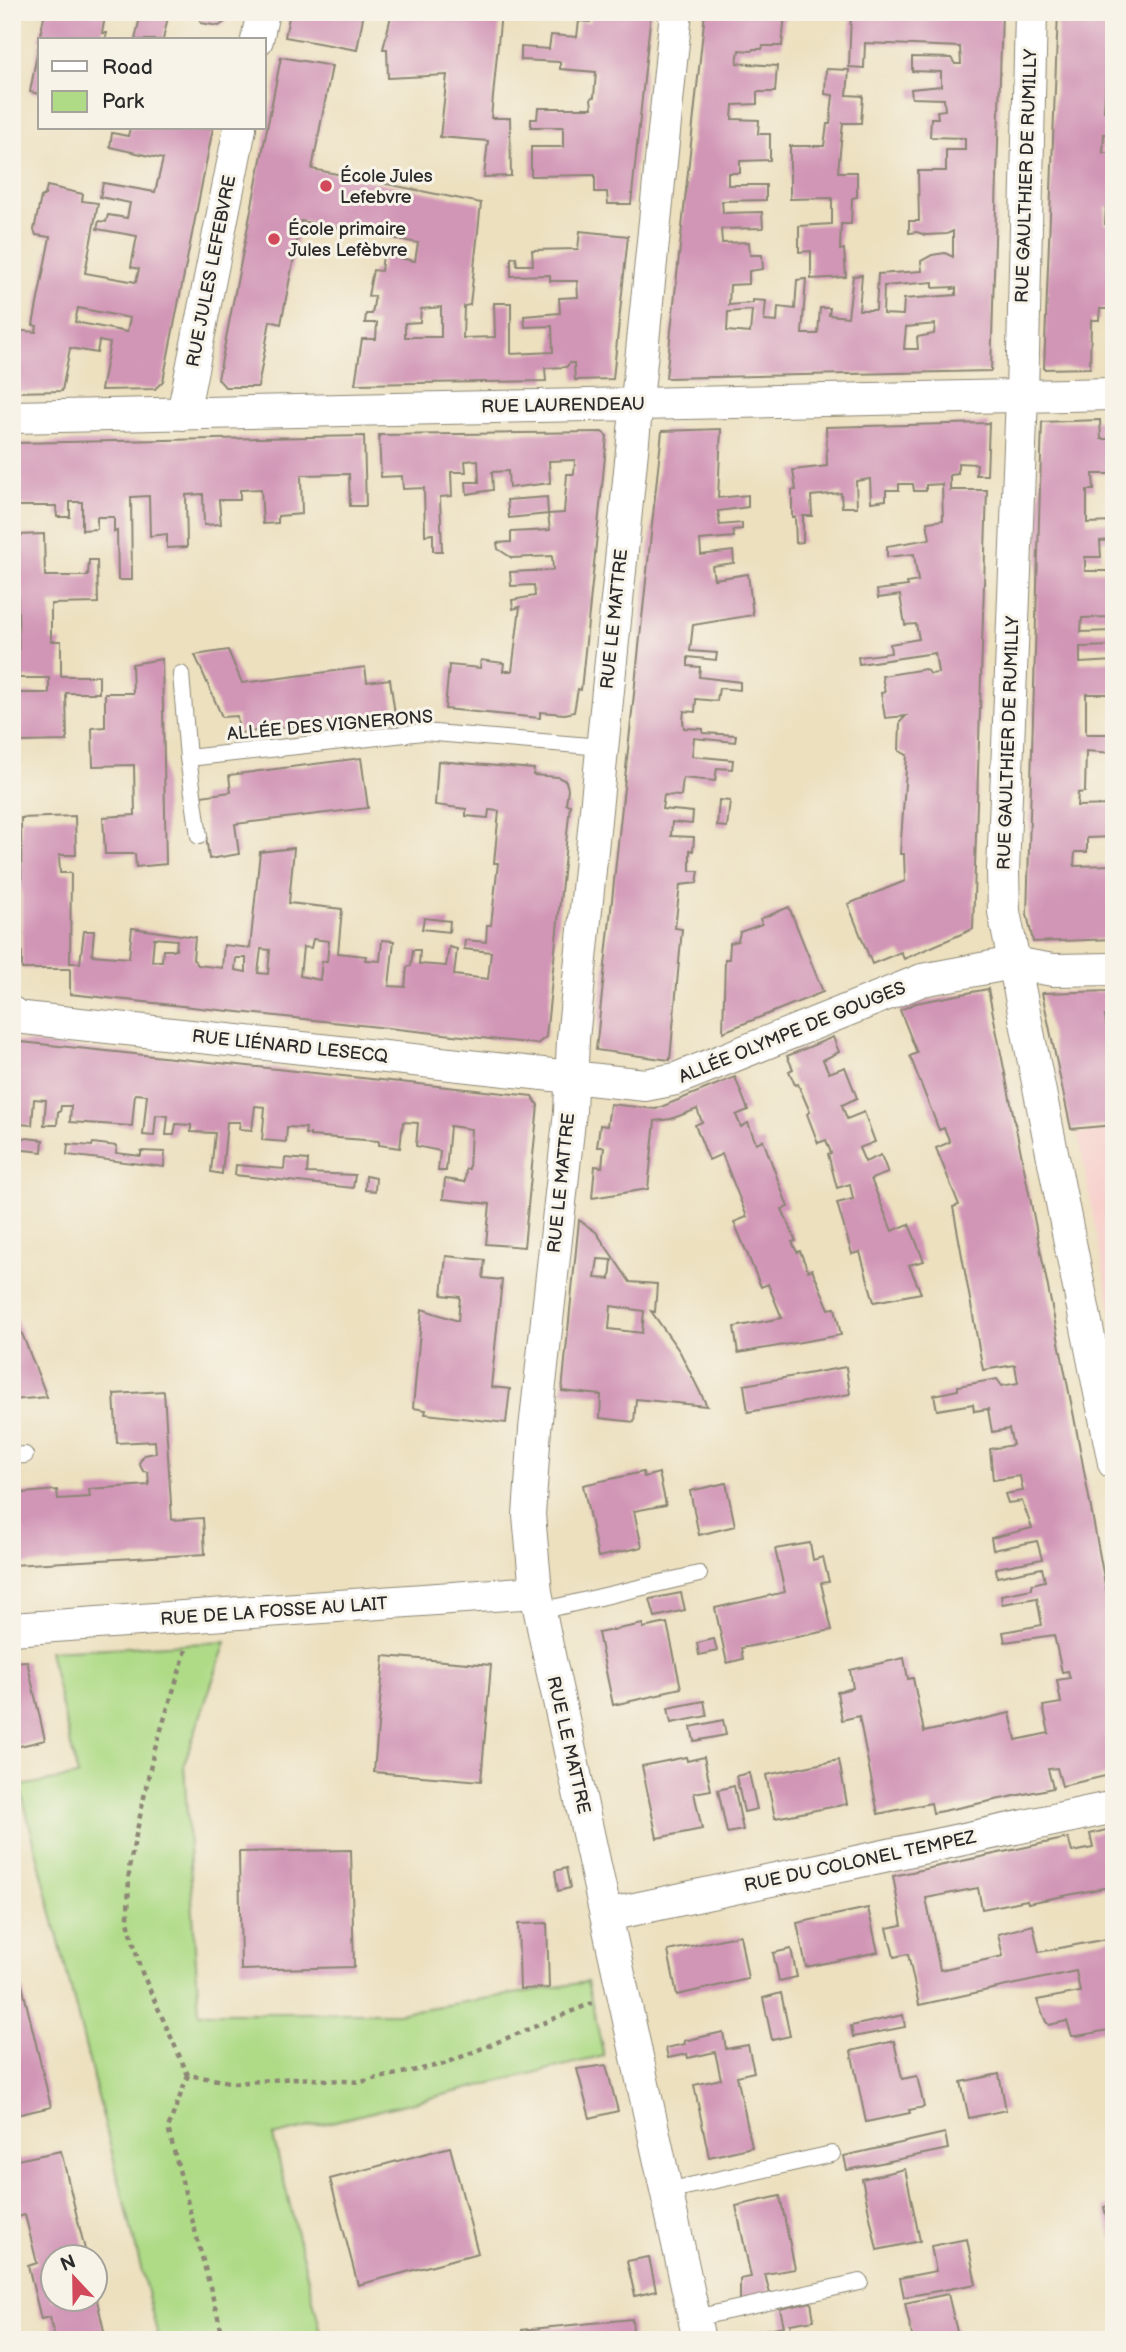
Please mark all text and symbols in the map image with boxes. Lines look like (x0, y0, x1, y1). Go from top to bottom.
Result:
legend (38, 38, 266, 130)
street label: RUE GAULTHIER DE RUMILLY (1012, 48, 1041, 303)
text: Road (102, 55, 153, 80)
text: Park (102, 89, 145, 114)
place label: École Jules Lefebvre (340, 164, 433, 208)
street label: RUE JULES LEFEBVRE (183, 173, 240, 369)
marker: École Jules Lefebvre (318, 178, 334, 194)
place label: École primaire Jules Lefèbvre (288, 217, 408, 261)
marker: École primaire Jules Lefèbvre (266, 231, 282, 247)
street label: RUE LAURENDEAU (481, 394, 645, 417)
street label: RUE LE MATTRE (597, 548, 632, 690)
street label: RUE GAULTHIER DE RUMILLY (994, 615, 1023, 870)
street label: ALLÉE DES VIGNERONS (226, 704, 434, 745)
street label: ALLÉE OLYMPE DE GOUGES (675, 975, 909, 1088)
street label: RUE LIÉNARD LESECQ (191, 1024, 389, 1067)
street label: RUE LE MATTRE (544, 1112, 579, 1254)
street label: RUE DE LA FOSSE AU LAIT (160, 1593, 389, 1630)
street label: RUE LE MATTRE (542, 1674, 595, 1816)
street label: RUE DU COLONEL TEMPEZ (742, 1827, 978, 1896)
north arrow (38, 2244, 108, 2314)
text: N (57, 2250, 79, 2277)

